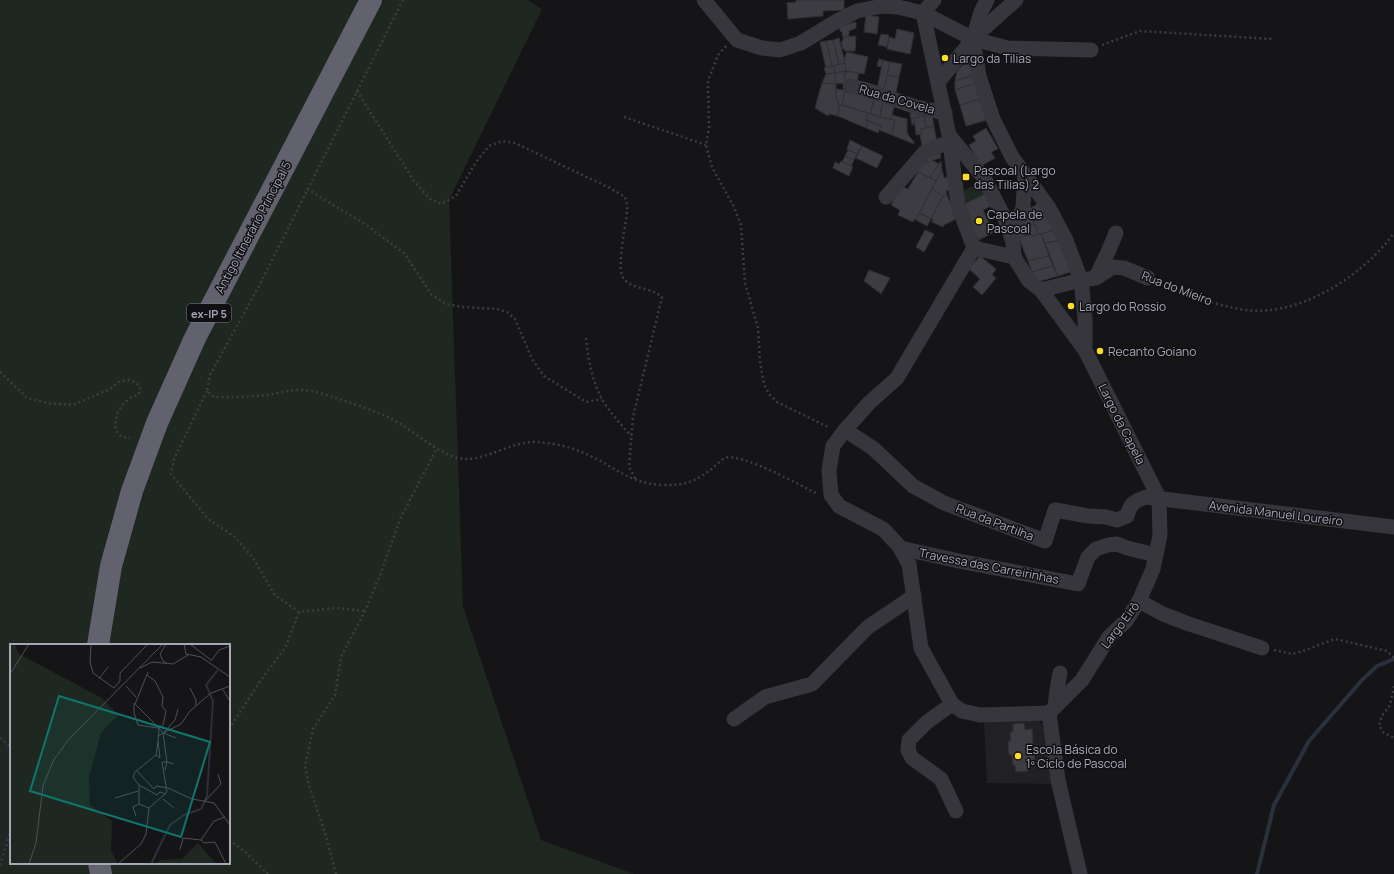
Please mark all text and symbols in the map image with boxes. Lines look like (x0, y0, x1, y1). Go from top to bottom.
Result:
place label: Largo da Tilias (953, 50, 1031, 67)
marker: Largo da Tilias (940, 53, 950, 63)
street label: Rua da Covela (857, 80, 937, 118)
street label: Antigo Itinerário Principal 5 (211, 158, 295, 296)
place label: Pascoal (Largo das Tilias) 2 (974, 162, 1056, 193)
marker: Pascoal (Largo das Tilias) 2 (961, 172, 971, 182)
place label: Capela de Pascoal (987, 206, 1042, 237)
marker: Capela de Pascoal (974, 216, 984, 226)
street label: Rua do Mieiro (1139, 267, 1215, 309)
place label: Largo do Rossio (1079, 298, 1166, 315)
marker: Largo do Rossio (1066, 301, 1076, 311)
road number: ex-IP 5 (187, 304, 231, 322)
place label: Recanto Goiano (1108, 343, 1196, 360)
marker: Recanto Goiano (1095, 346, 1105, 356)
street label: Largo da Capela (1094, 381, 1150, 467)
street label: Avenida Manuel Loureiro (1208, 496, 1344, 530)
street label: Rua da Partilha (954, 499, 1036, 545)
street label: Travessa das Carreirinhas (918, 544, 1060, 588)
street label: Largo Eirô (1097, 598, 1143, 652)
inset map (10, 644, 230, 864)
place label: Escola Básica do 1º Ciclo de Pascoal (1026, 741, 1127, 772)
marker: Escola Básica do 1º Ciclo de Pascoal (1013, 751, 1023, 761)

